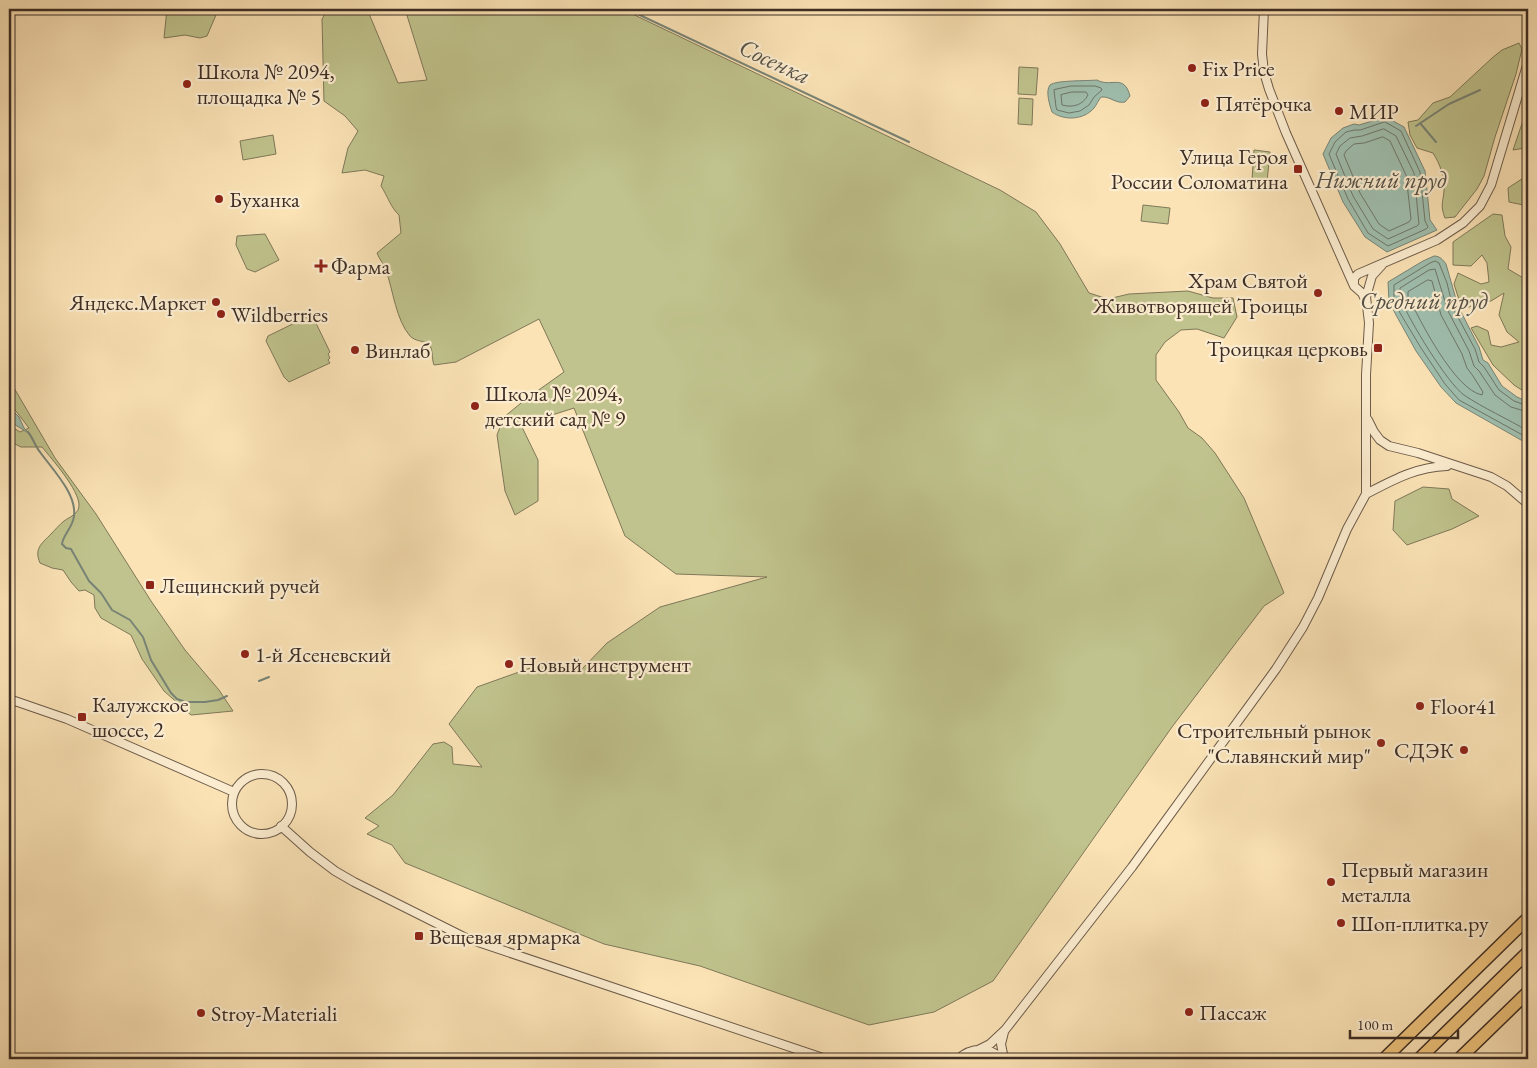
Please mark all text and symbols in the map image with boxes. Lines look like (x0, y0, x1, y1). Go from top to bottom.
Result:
water label: Сосенка (734, 31, 816, 91)
place label: Fix Price (1202, 54, 1275, 83)
place label: Школа № 2094, площадка № 5 (197, 57, 335, 111)
marker: Fix Price (1186, 62, 1198, 74)
marker: Школа № 2094, площадка № 5 (181, 78, 193, 90)
place label: Пятёрочка (1215, 89, 1312, 118)
marker: Пятёрочка (1199, 97, 1211, 109)
place label: МИР (1349, 97, 1399, 126)
marker: МИР (1333, 105, 1345, 117)
place label: Улица Героя России Соломатина (1111, 142, 1288, 196)
marker: Улица Героя России Соломатина (1292, 163, 1304, 175)
water label: Нижний пруд (1314, 164, 1447, 195)
place label: Буханка (229, 185, 300, 214)
marker: Буханка (213, 193, 225, 205)
place label: Фарма (331, 252, 391, 281)
marker: Фарма (315, 260, 327, 272)
place label: Храм Святой Животворящей Троицы (1092, 266, 1308, 320)
water label: Средний пруд (1360, 285, 1488, 316)
marker: Храм Святой Животворящей Троицы (1312, 287, 1324, 299)
place label: Яндекс.Маркет (69, 288, 206, 317)
marker: Яндекс.Маркет (210, 296, 222, 308)
place label: Wildberries (231, 300, 328, 329)
marker: Wildberries (215, 308, 227, 320)
place label: Троицкая церковь (1207, 334, 1368, 363)
place label: Винлаб (365, 336, 430, 365)
marker: Троицкая церковь (1372, 342, 1384, 354)
marker: Винлаб (349, 344, 361, 356)
place label: Школа № 2094, детский сад № 9 (485, 379, 626, 433)
marker: Школа № 2094, детский сад № 9 (469, 400, 481, 412)
place label: Лещинский ручей (160, 571, 320, 600)
marker: Лещинский ручей (144, 579, 156, 591)
place label: 1-й Ясеневский (255, 640, 392, 669)
marker: 1-й Ясеневский (239, 648, 251, 660)
place label: Новый инструмент (519, 650, 691, 679)
marker: Новый инструмент (503, 658, 515, 670)
place label: Калужское шоссе, 2 (92, 690, 189, 744)
place label: Floor41 (1430, 692, 1497, 721)
marker: Floor41 (1414, 700, 1426, 712)
marker: Калужское шоссе, 2 (76, 711, 88, 723)
place label: Строительный рынок "Славянский мир" (1177, 716, 1371, 770)
place label: СДЭК (1394, 736, 1454, 765)
marker: Строительный рынок "Славянский мир" (1375, 737, 1387, 749)
marker: СДЭК (1458, 744, 1470, 756)
place label: Первый магазин металла (1341, 855, 1488, 909)
marker: Первый магазин металла (1325, 876, 1337, 888)
place label: Шоп-плитка.ру (1351, 909, 1489, 938)
marker: Шоп-плитка.ру (1335, 917, 1347, 929)
place label: Вещевая ярмарка (429, 922, 581, 951)
marker: Вещевая ярмарка (413, 930, 425, 942)
place label: Пассаж (1199, 998, 1268, 1027)
place label: Stroy-Materiali (211, 999, 337, 1028)
marker: Пассаж (1183, 1006, 1195, 1018)
marker: Stroy-Materiali (195, 1007, 207, 1019)
scale bar (1350, 1008, 1457, 1040)
text: 100 m (1357, 1015, 1394, 1034)

